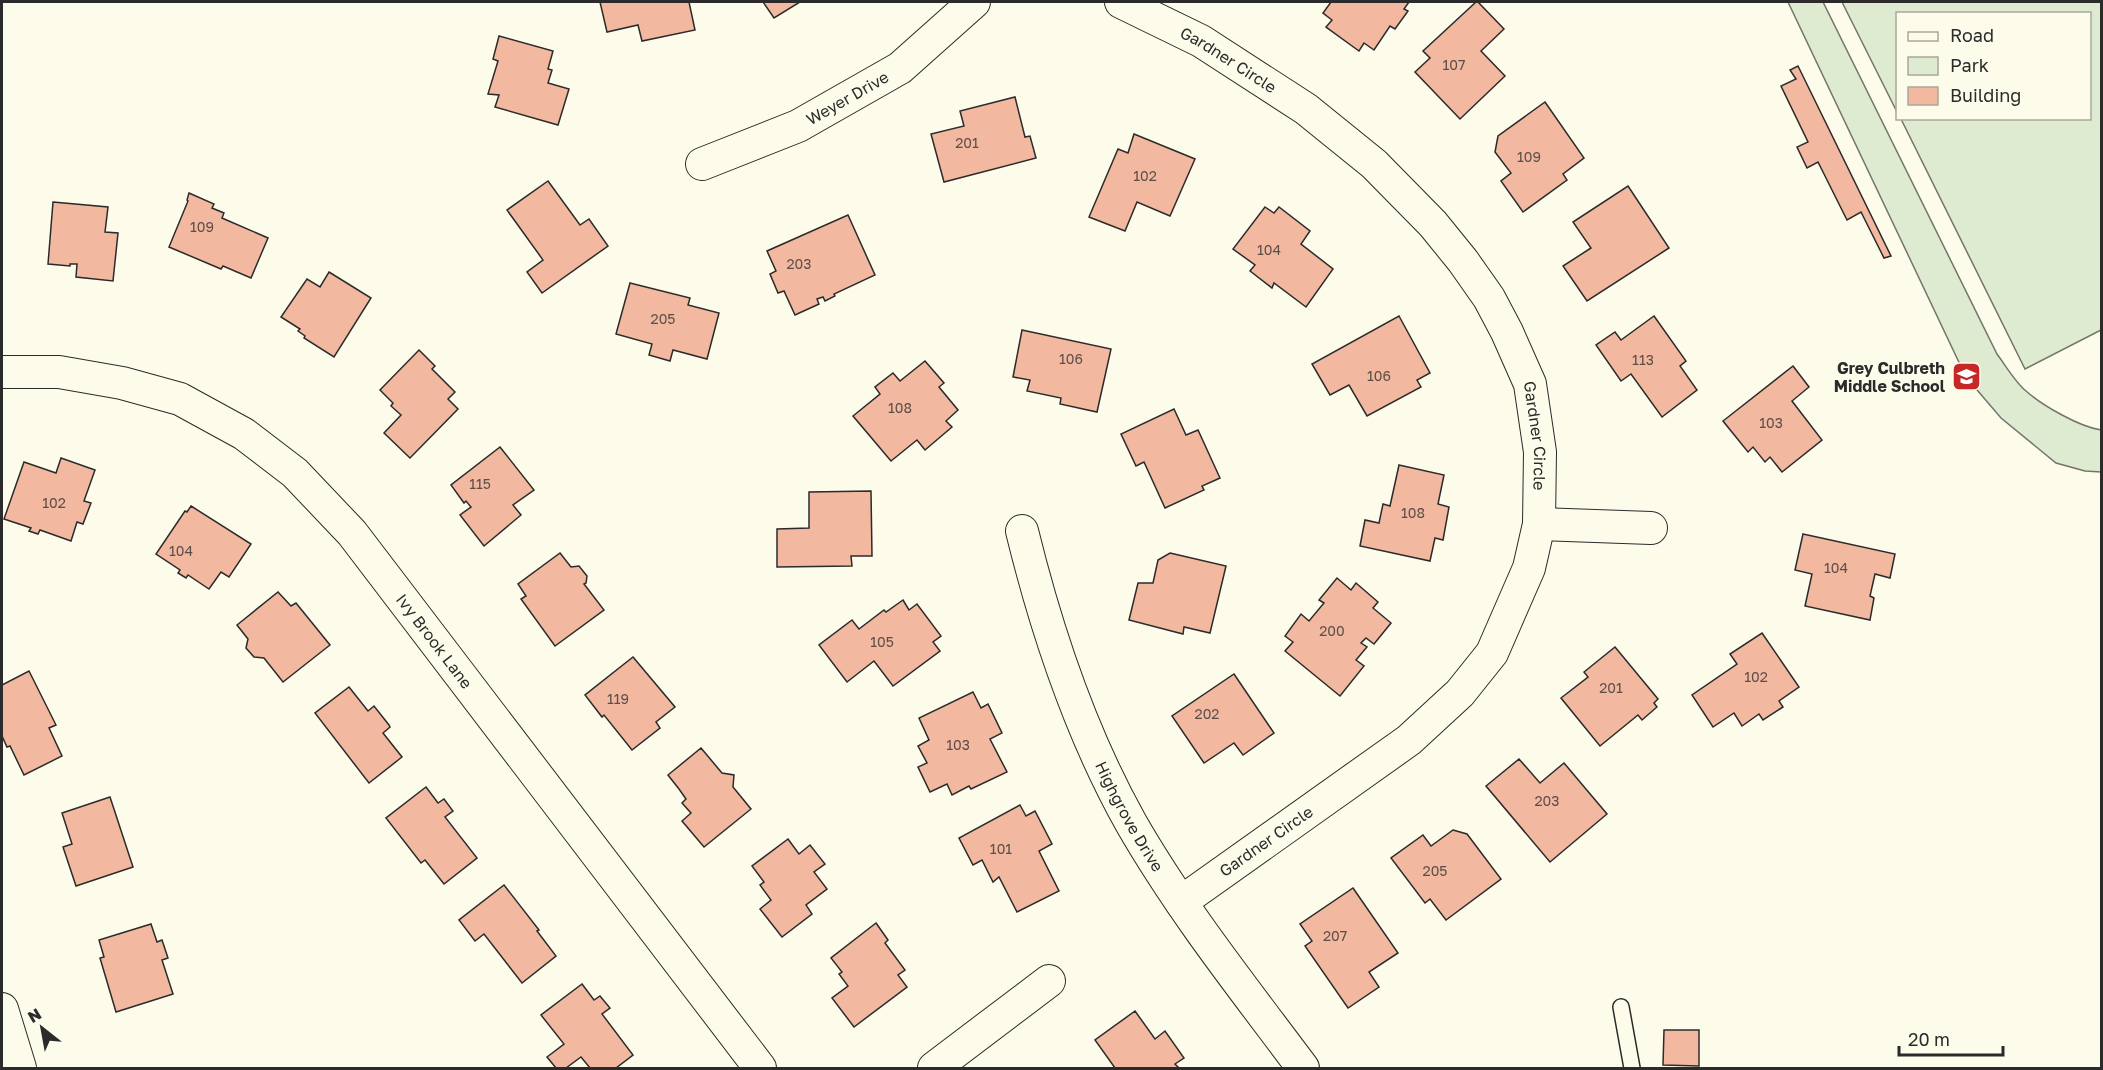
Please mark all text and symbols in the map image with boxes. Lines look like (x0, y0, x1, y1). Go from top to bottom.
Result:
legend (1896, 12, 2091, 120)
street label: Gardner Circle (1177, 22, 1280, 97)
text: Road (1950, 24, 1994, 46)
text: Park (1950, 54, 1989, 76)
house number: 107 (1443, 56, 1465, 73)
street label: Weyer Drive (803, 67, 892, 129)
text: Building (1950, 84, 2021, 106)
house number: 201 (955, 134, 979, 151)
house number: 109 (1517, 148, 1541, 165)
house number: 102 (1133, 167, 1157, 184)
house number: 109 (190, 218, 214, 235)
house number: 104 (1257, 241, 1281, 258)
house number: 203 (787, 255, 812, 272)
house number: 205 (651, 310, 675, 327)
house number: 106 (1059, 350, 1083, 367)
house number: 113 (1632, 351, 1654, 368)
place label: Grey Culbreth Middle School (1834, 358, 1946, 396)
school or university icon: Grey Culbreth Middle School (1950, 361, 1982, 393)
house number: 106 (1367, 367, 1391, 384)
street label: Gardner Circle (1520, 380, 1551, 490)
house number: 108 (888, 399, 912, 416)
house number: 103 (1759, 414, 1783, 431)
house number: 115 (469, 475, 491, 492)
house number: 102 (42, 494, 66, 511)
house number: 108 (1401, 504, 1425, 521)
house number: 104 (169, 542, 193, 559)
house number: 104 (1824, 559, 1848, 576)
street label: Ivy Brook Lane (392, 590, 477, 693)
house number: 200 (1319, 622, 1345, 639)
house number: 105 (870, 633, 894, 650)
house number: 102 (1744, 668, 1768, 685)
house number: 201 (1599, 679, 1623, 696)
house number: 119 (607, 690, 629, 707)
house number: 202 (1195, 705, 1219, 722)
house number: 103 (946, 736, 970, 753)
street label: Highgrove Drive (1091, 758, 1168, 875)
house number: 203 (1535, 792, 1560, 809)
street label: Gardner Circle (1215, 801, 1317, 881)
house number: 101 (990, 840, 1012, 857)
house number: 205 (1423, 862, 1447, 879)
house number: 207 (1323, 927, 1347, 944)
north arrow (12, 998, 72, 1058)
text: N (24, 1003, 45, 1027)
scale bar (1899, 1019, 2002, 1057)
text: 20 m (1908, 1028, 1950, 1050)

